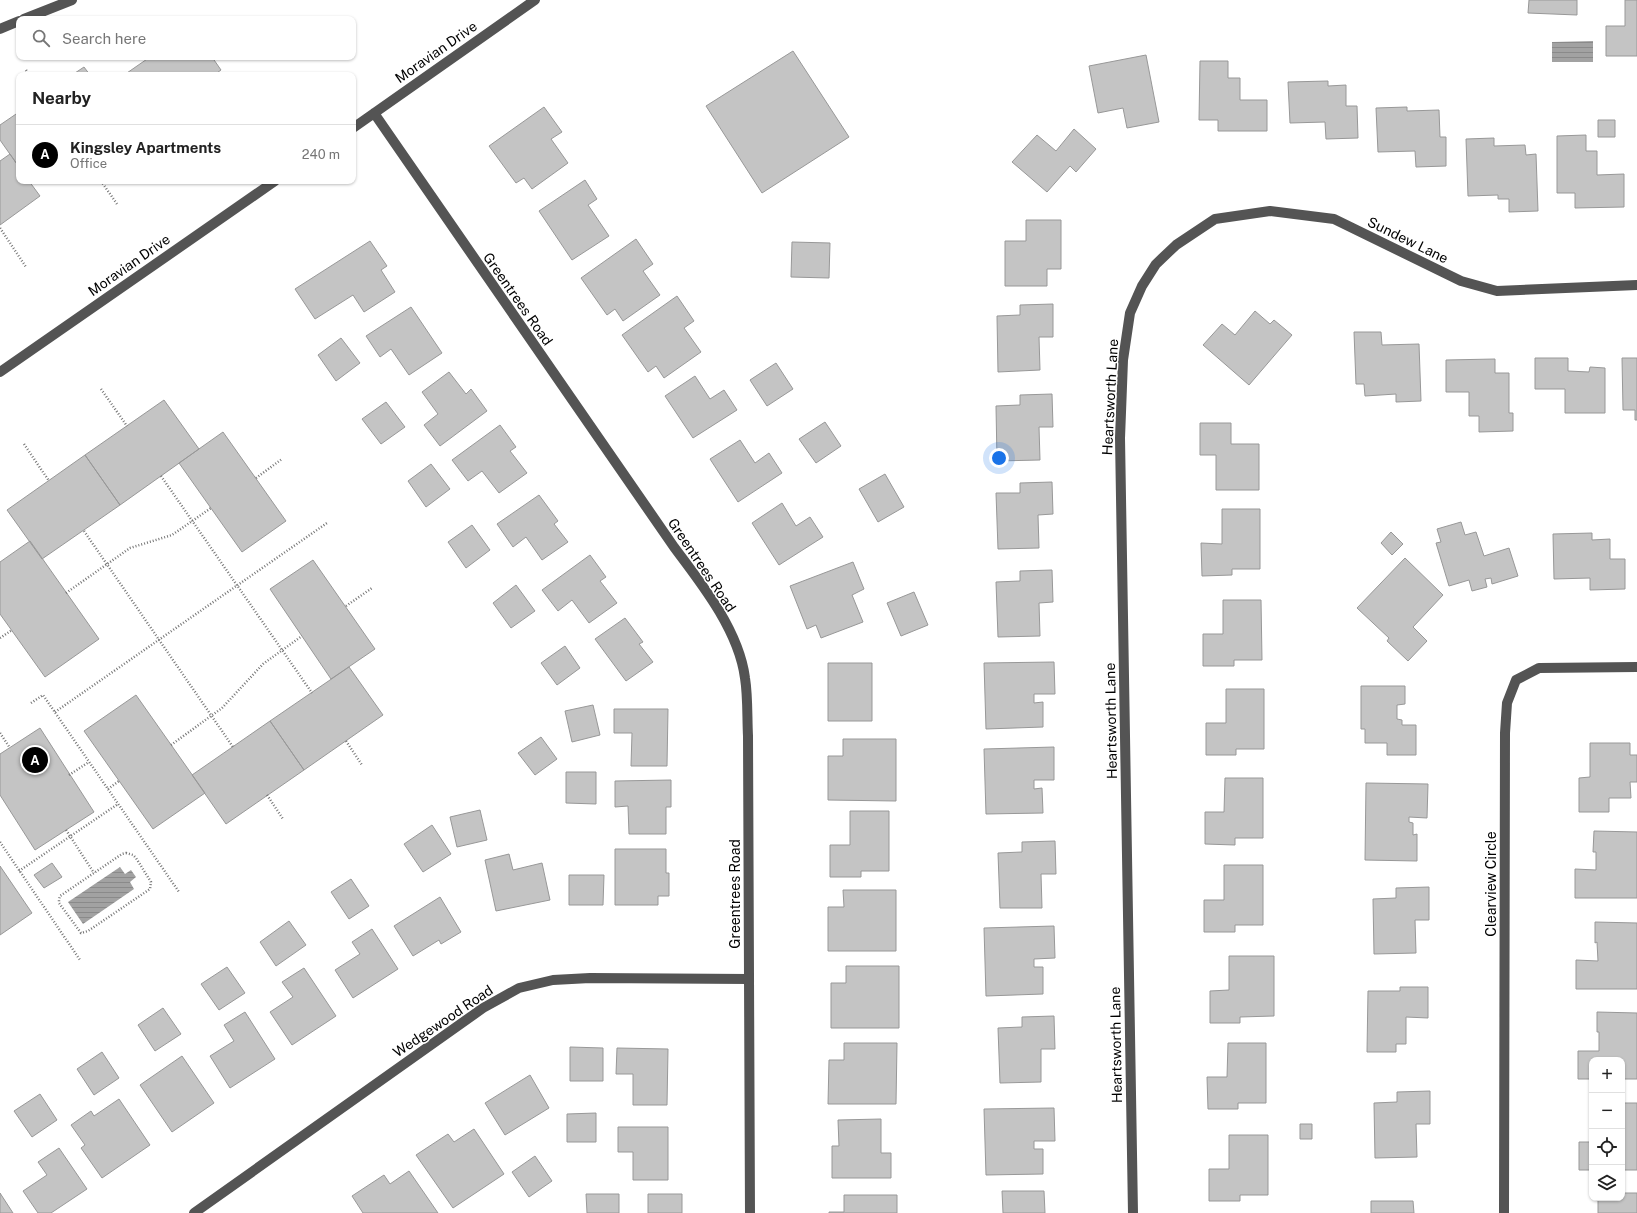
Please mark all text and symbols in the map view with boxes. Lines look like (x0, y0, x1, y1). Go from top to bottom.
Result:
search box (16, 16, 356, 60)
street label: Moravian Drive (392, 18, 480, 86)
icon: search (30, 27, 52, 49)
text: Search here (62, 30, 146, 47)
text: Nearby (32, 88, 91, 108)
text: Kingsley Apartments (70, 139, 221, 156)
text: A (40, 147, 50, 162)
text: 240 m (302, 147, 340, 162)
text: Office (70, 156, 107, 171)
street label: Sundew Lane (1365, 214, 1451, 266)
street label: Moravian Drive (85, 231, 173, 299)
street label: Greentrees Road (480, 250, 556, 348)
street label: Heartsworth Lane (1099, 338, 1121, 456)
your location (989, 448, 1009, 468)
street label: Greentrees Road (665, 515, 739, 615)
street label: Heartsworth Lane (1102, 663, 1120, 779)
pin: A (22, 745, 48, 775)
street label: Clearview Circle (1483, 831, 1499, 937)
street label: Greentrees Road (727, 839, 743, 949)
street label: Wedgewood Road (390, 982, 496, 1060)
street label: Heartsworth Lane (1107, 987, 1125, 1103)
map controls (1589, 1057, 1625, 1201)
button: + (1589, 1057, 1625, 1093)
button: − (1589, 1093, 1625, 1129)
button: locate (1589, 1129, 1625, 1165)
button: layers (1589, 1165, 1625, 1201)

